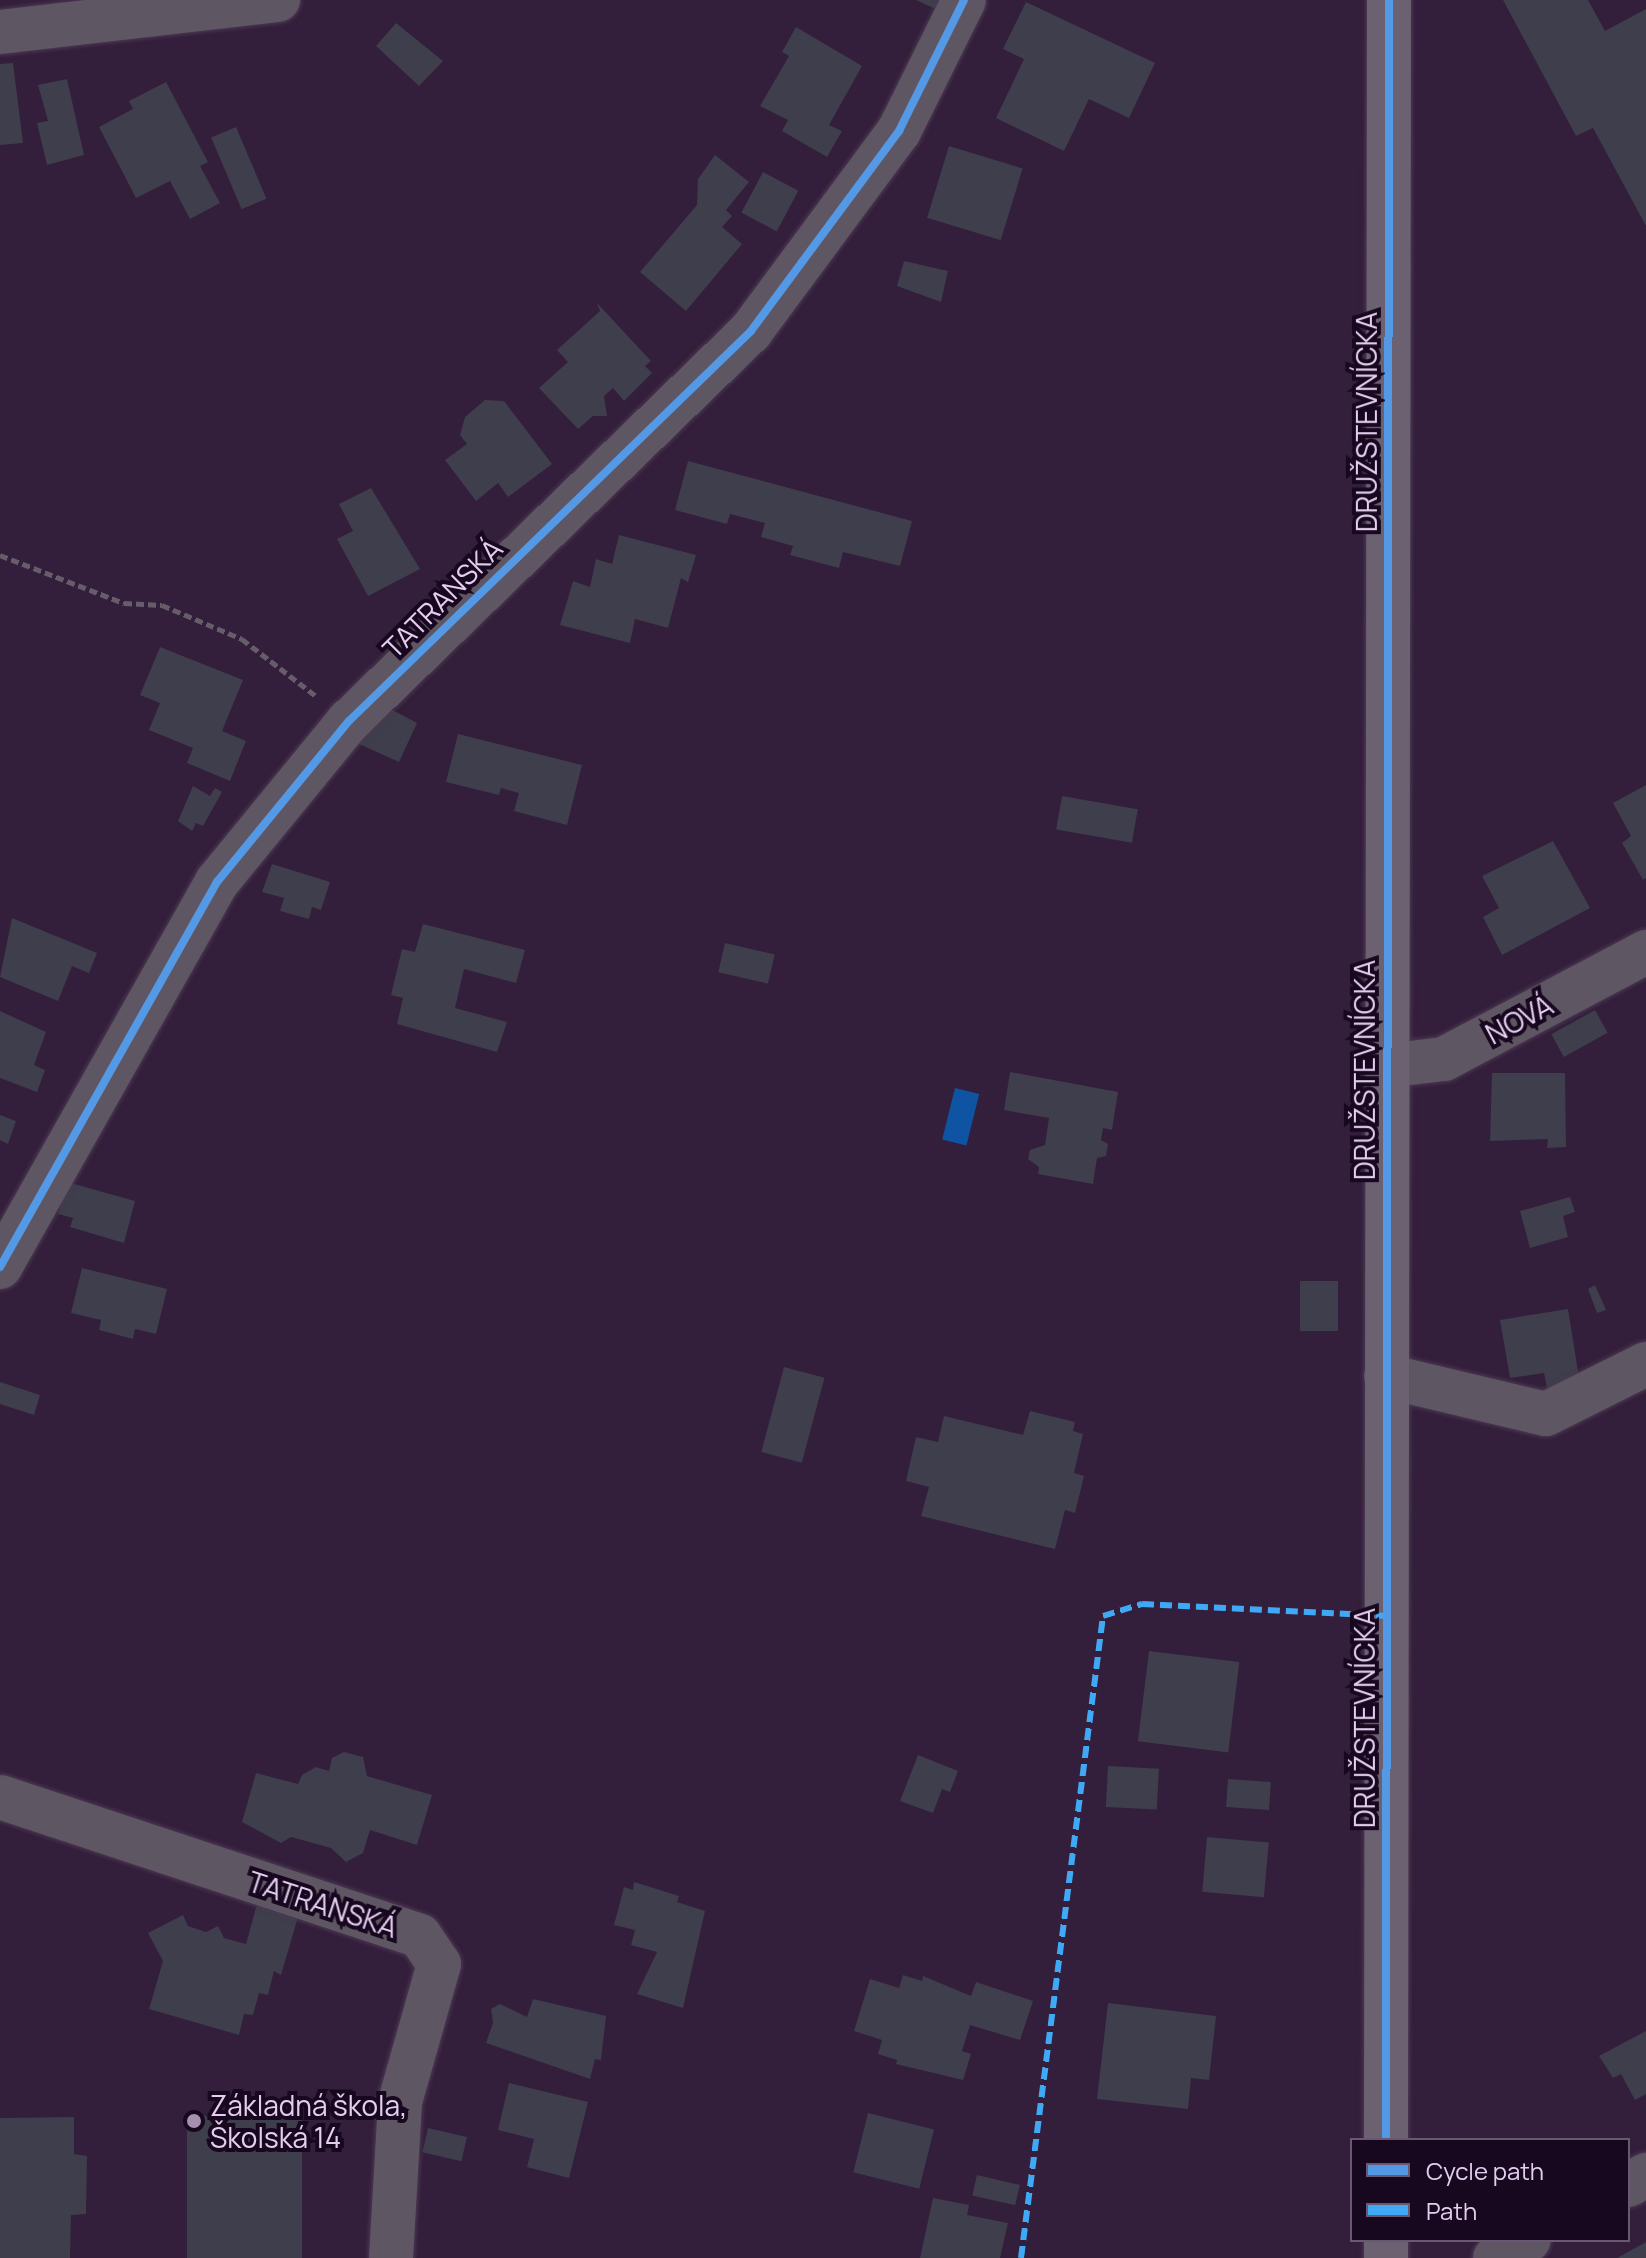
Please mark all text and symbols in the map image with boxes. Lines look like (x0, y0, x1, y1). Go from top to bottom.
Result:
street label: DRUŽSTEVNÍCKA (1349, 312, 1383, 532)
street label: TATRANSKÁ (375, 531, 509, 665)
street label: DRUŽSTEVNÍCKA (1347, 960, 1381, 1180)
street label: NOVÁ (1480, 987, 1558, 1051)
street label: DRUŽSTEVNÍCKA (1347, 1608, 1381, 1828)
street label: TATRANSKÁ (244, 1864, 402, 1944)
place label: Základná škola, Školská 14 (210, 2088, 407, 2154)
marker: Základná škola, Školská 14 (185, 2112, 203, 2130)
legend (1350, 2138, 1630, 2242)
text: Cycle path (1426, 2154, 1544, 2187)
text: Path (1426, 2194, 1477, 2227)

